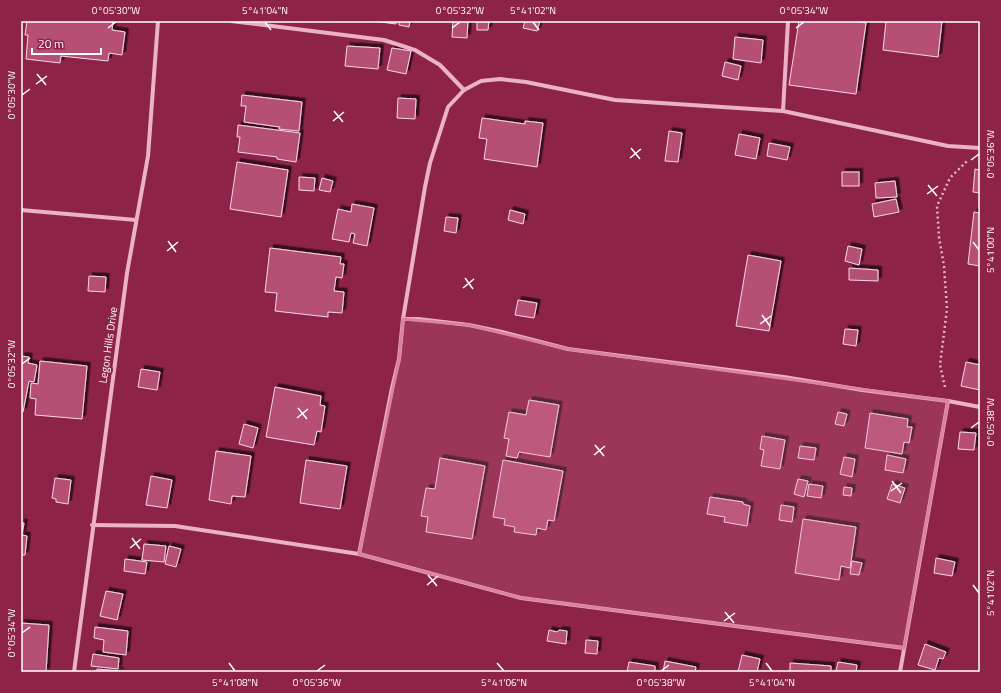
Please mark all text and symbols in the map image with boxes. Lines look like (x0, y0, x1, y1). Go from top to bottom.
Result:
text: 0°05'30"W (92, 3, 140, 18)
text: 5°41'04"N (242, 3, 288, 18)
text: 0°05'32"W (436, 3, 484, 18)
text: 5°41'02"N (510, 3, 556, 18)
text: 0°05'34"W (780, 3, 828, 18)
scale bar (32, 30, 101, 56)
text: 20 m (38, 34, 64, 53)
text: 0°05'30"W (4, 71, 19, 119)
text: 0°05'36"W (983, 130, 998, 178)
text: 5°41'00"N (983, 227, 998, 273)
street label: Legon Hills Drive (95, 305, 121, 384)
text: 0°05'32"W (4, 340, 19, 388)
text: 0°05'38"W (983, 398, 998, 446)
text: 5°41'02"N (983, 570, 998, 616)
text: 0°05'34"W (4, 609, 19, 657)
text: 5°41'08"N (212, 675, 258, 690)
text: 0°05'36"W (293, 675, 341, 690)
text: 5°41'06"N (481, 675, 527, 690)
text: 0°05'38"W (637, 675, 685, 690)
text: 5°41'04"N (749, 675, 795, 690)

